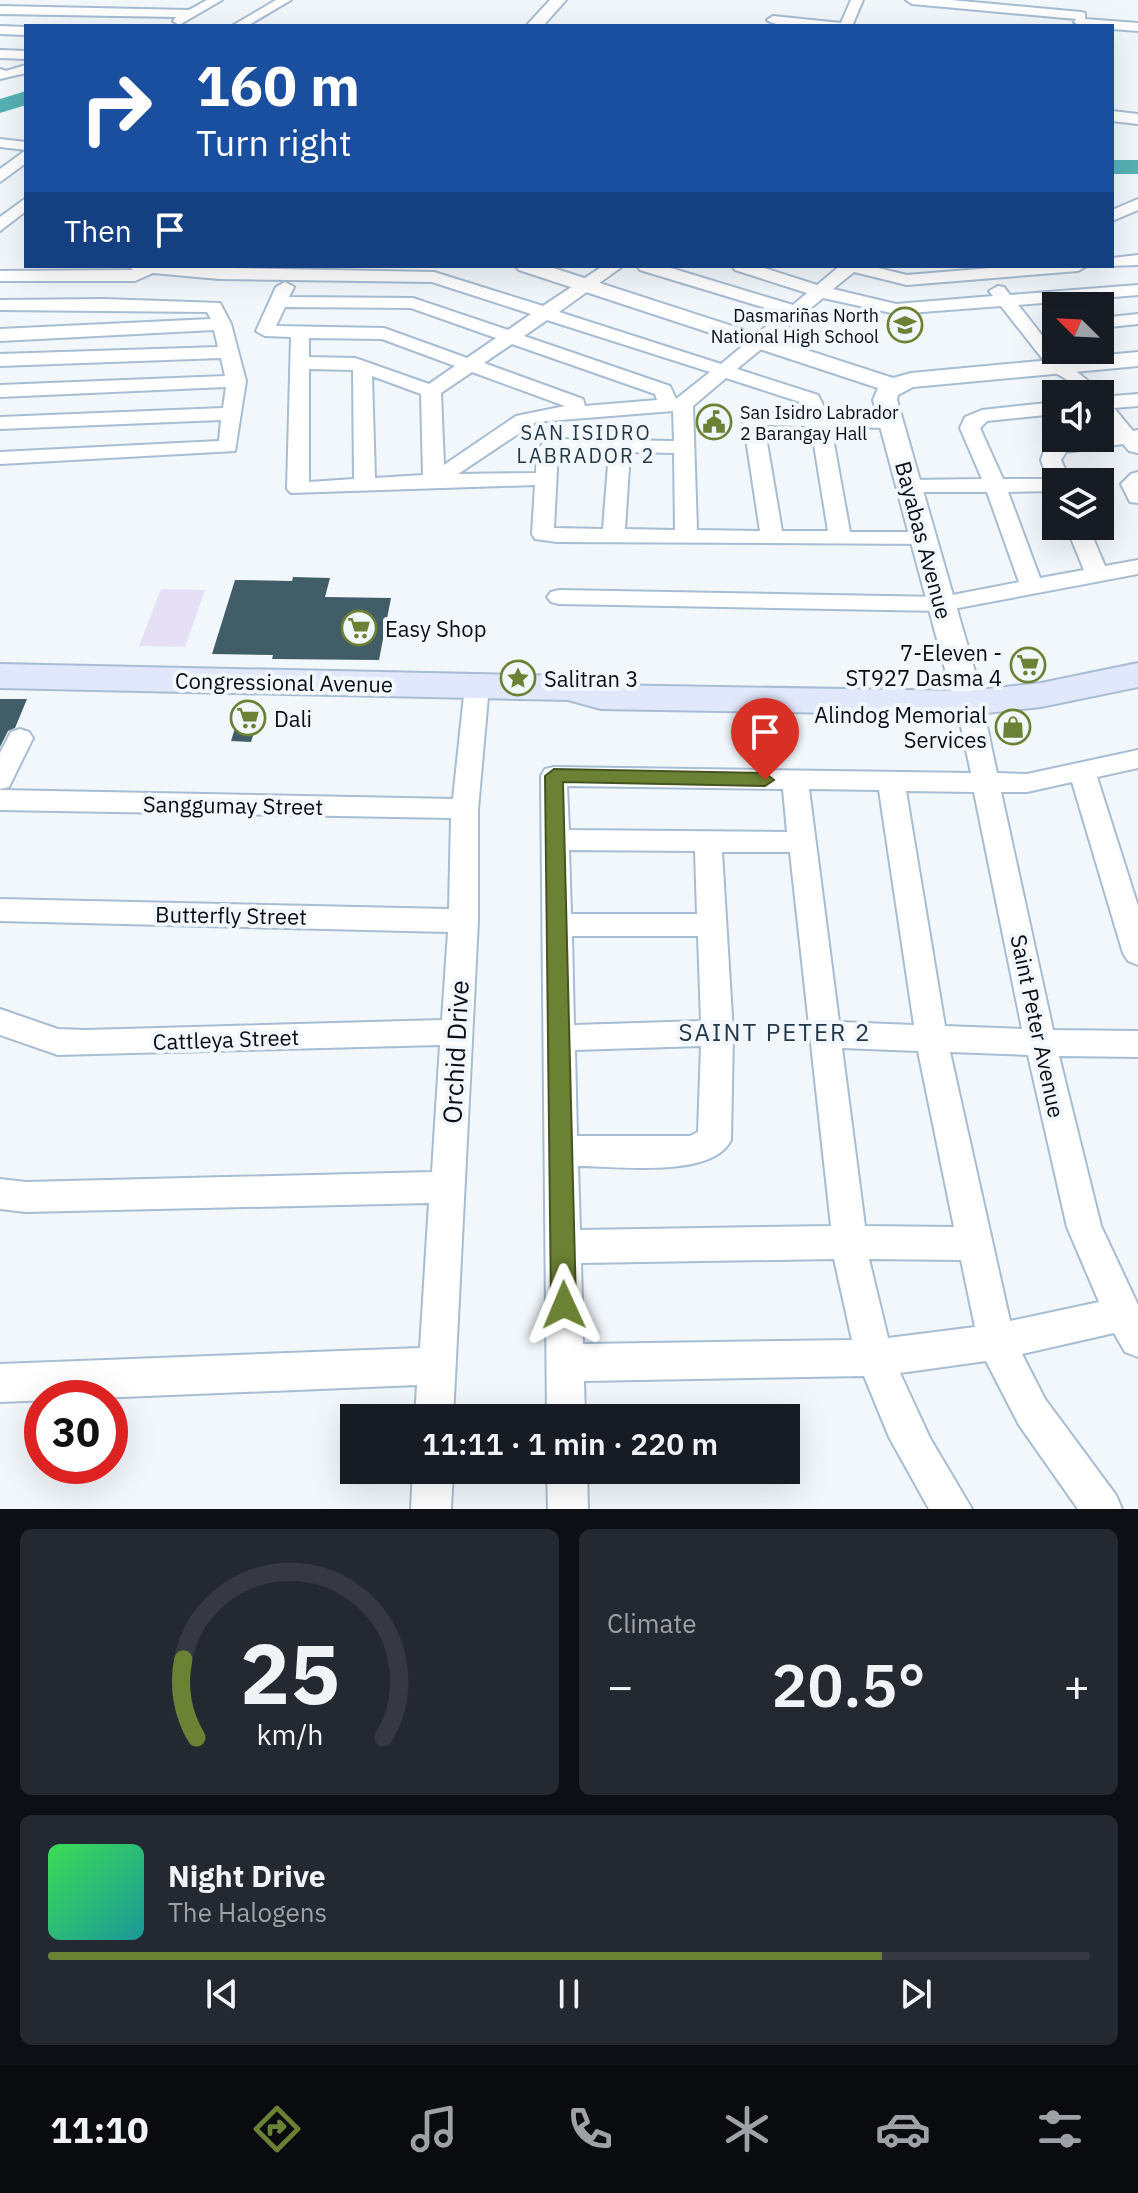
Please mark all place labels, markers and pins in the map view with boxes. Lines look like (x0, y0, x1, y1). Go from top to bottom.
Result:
place label: Dasmariñas North National High School (711, 304, 879, 348)
school or university icon: Dasmariñas North National High School (886, 306, 924, 344)
place label: San Isidro Labrador 2 Barangay Hall (740, 401, 899, 445)
public building icon: San Isidro Labrador 2 Barangay Hall (695, 403, 733, 441)
supermarket icon: Easy Shop (340, 609, 378, 647)
place label: Easy Shop (385, 614, 486, 643)
place label: 7-Eleven - ST927 Dasma 4 (846, 638, 1002, 692)
supermarket icon: 7-Eleven - ST927 Dasma 4 (1009, 646, 1047, 684)
place icon: Salitran 3 (499, 659, 537, 697)
place label: Salitran 3 (544, 664, 638, 693)
pin (731, 698, 799, 780)
supermarket icon: Dali (229, 699, 267, 737)
place label: Alindog Memorial Services (814, 700, 987, 754)
place label: Dali (274, 704, 312, 733)
shop icon: Alindog Memorial Services (994, 708, 1032, 746)

